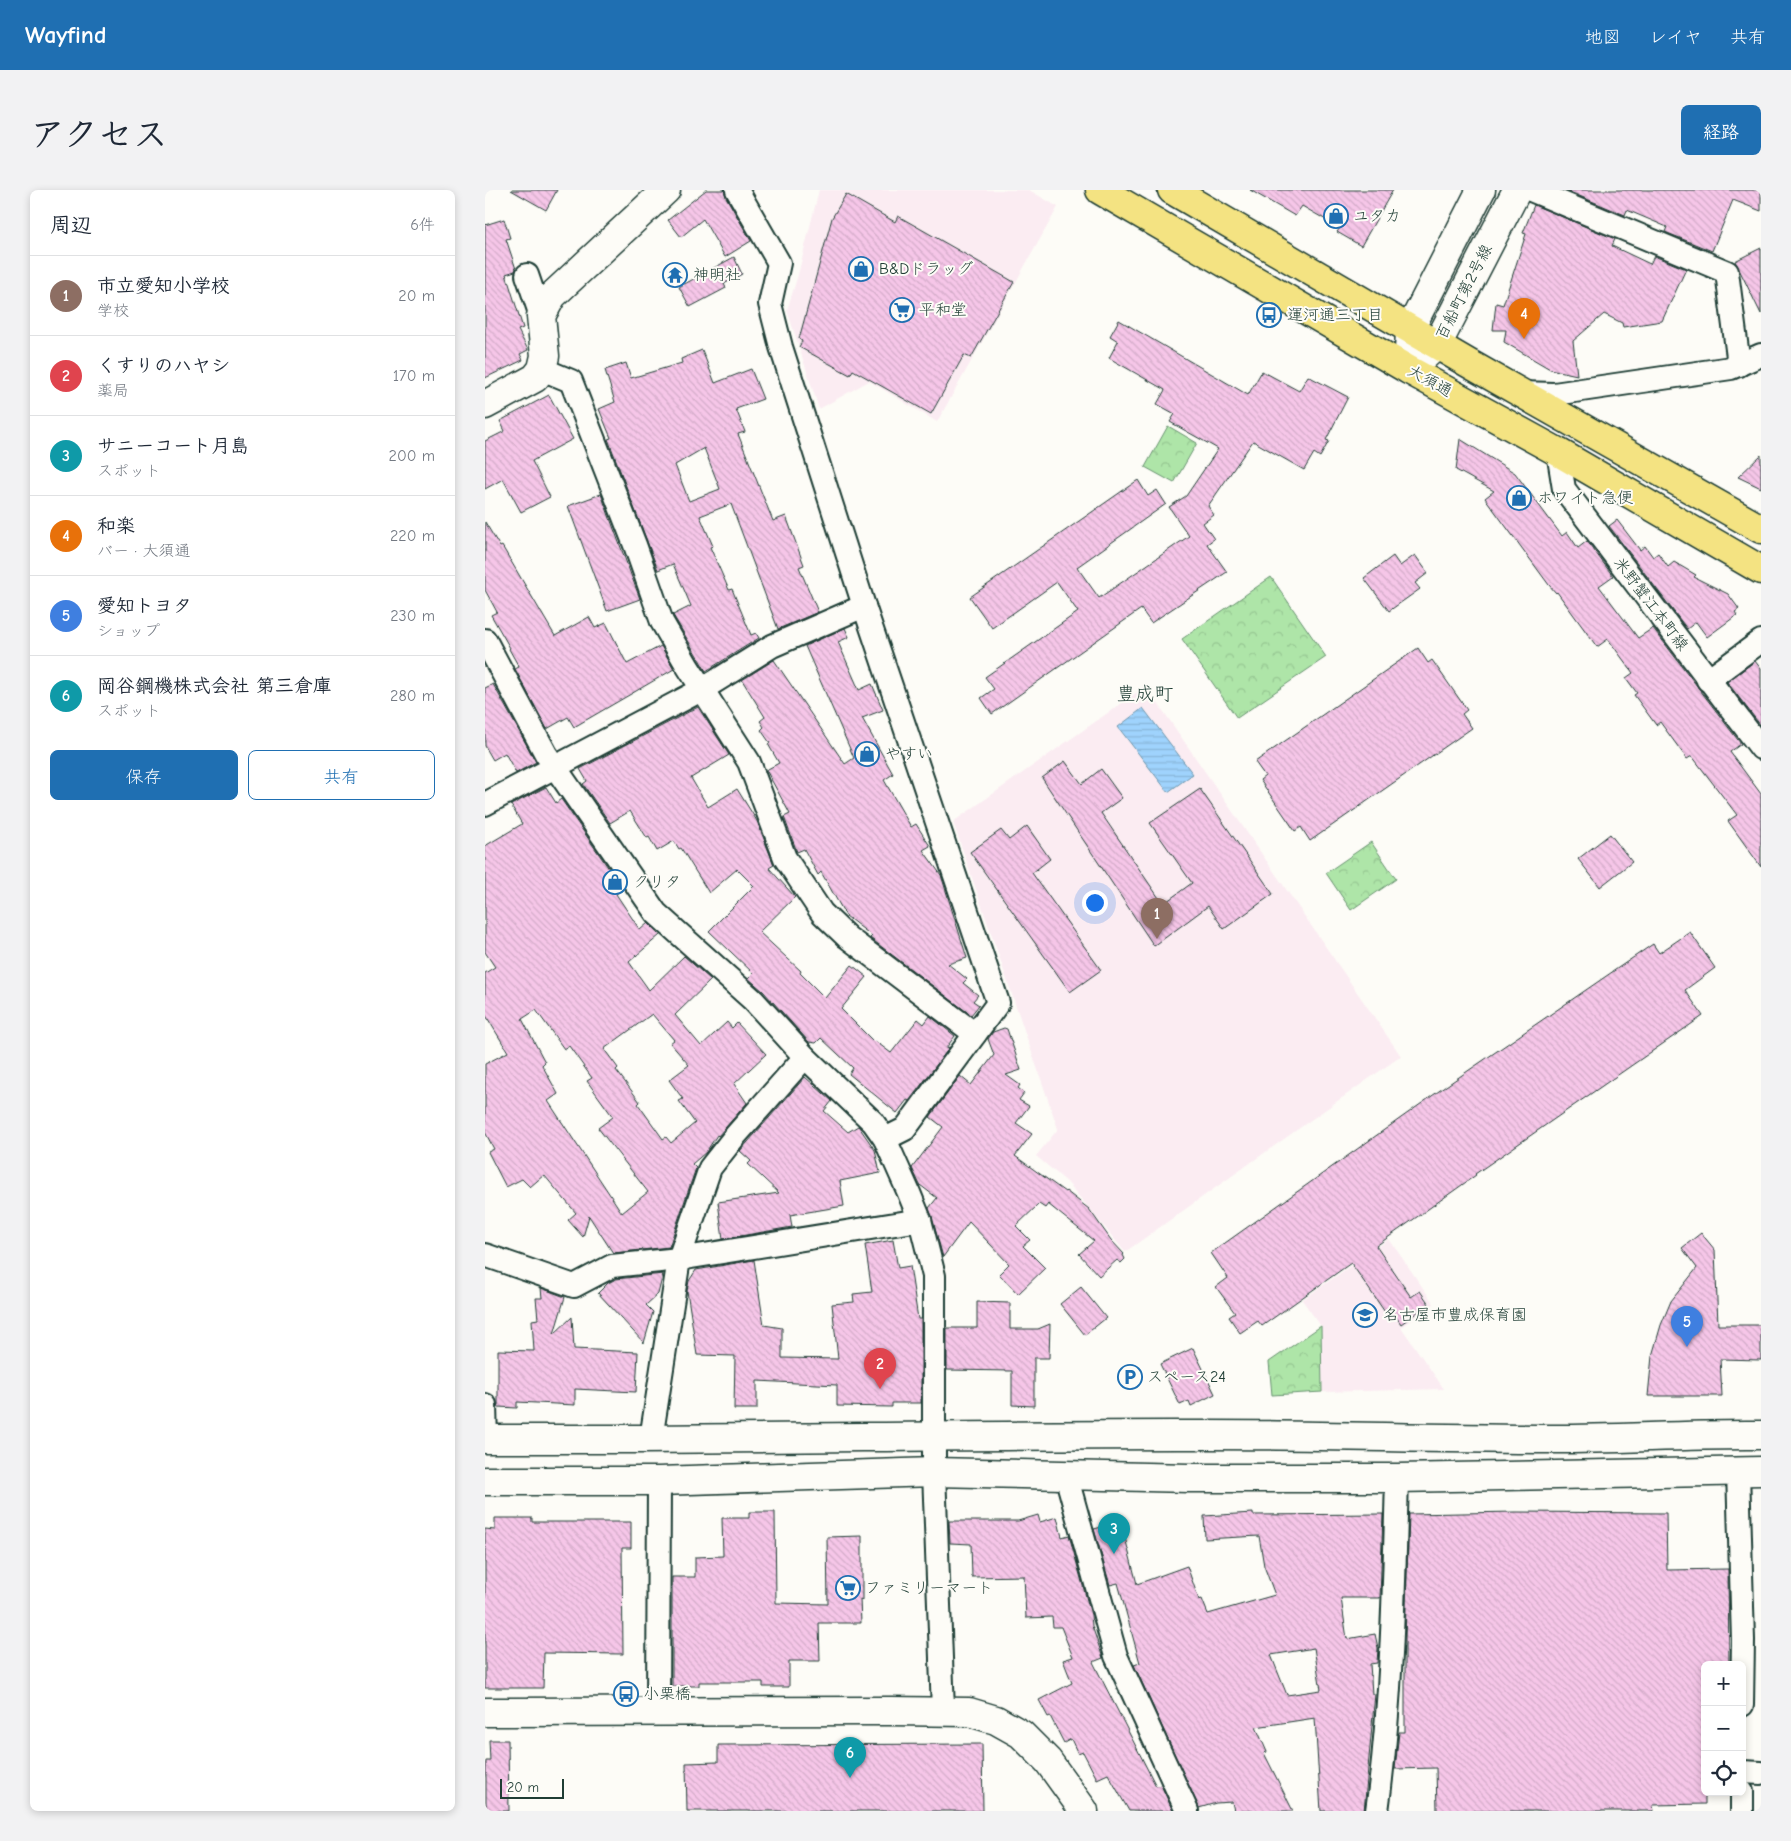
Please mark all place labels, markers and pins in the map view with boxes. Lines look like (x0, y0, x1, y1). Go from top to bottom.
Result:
shop icon: ユタカ (1323, 203, 1349, 229)
place label: ユタカ (1353, 207, 1401, 225)
shop icon: B&Dドラッグ (848, 256, 874, 282)
place label: B&Dドラッグ (879, 260, 973, 278)
temple icon: 神明社 (662, 262, 688, 288)
place label: 神明社 (693, 266, 741, 284)
supermarket icon: 平和堂 (889, 297, 915, 323)
pin: 4 (1508, 298, 1540, 339)
place label: 平和堂 (919, 301, 967, 319)
bus stop icon: 運河通三丁目 (1256, 302, 1282, 328)
place label: 運河通三丁目 (1287, 306, 1383, 324)
shop icon: ホワイト急便 (1506, 485, 1532, 511)
place label: ホワイト急便 (1537, 489, 1633, 507)
shop icon: やすい (854, 741, 880, 767)
place label: やすい (885, 745, 933, 763)
shop icon: クリタ (602, 869, 628, 895)
place label: クリタ (633, 873, 681, 891)
pin: 1 (1141, 898, 1173, 939)
school or university icon: 名古屋市豊成保育園 (1352, 1302, 1378, 1328)
place label: 名古屋市豊成保育園 (1383, 1306, 1527, 1324)
pin: 5 (1671, 1306, 1703, 1347)
pin: 2 (864, 1348, 896, 1389)
parking icon: スペース24 (1117, 1364, 1143, 1390)
place label: スペース24 (1147, 1368, 1226, 1386)
pin: 3 (1098, 1513, 1130, 1554)
supermarket icon: ファミリーマート (835, 1575, 861, 1601)
place label: ファミリーマート (865, 1579, 993, 1597)
bus stop icon: 小栗橋 (613, 1681, 639, 1707)
place label: 小栗橋 (643, 1685, 691, 1703)
pin: 6 (834, 1737, 866, 1778)

